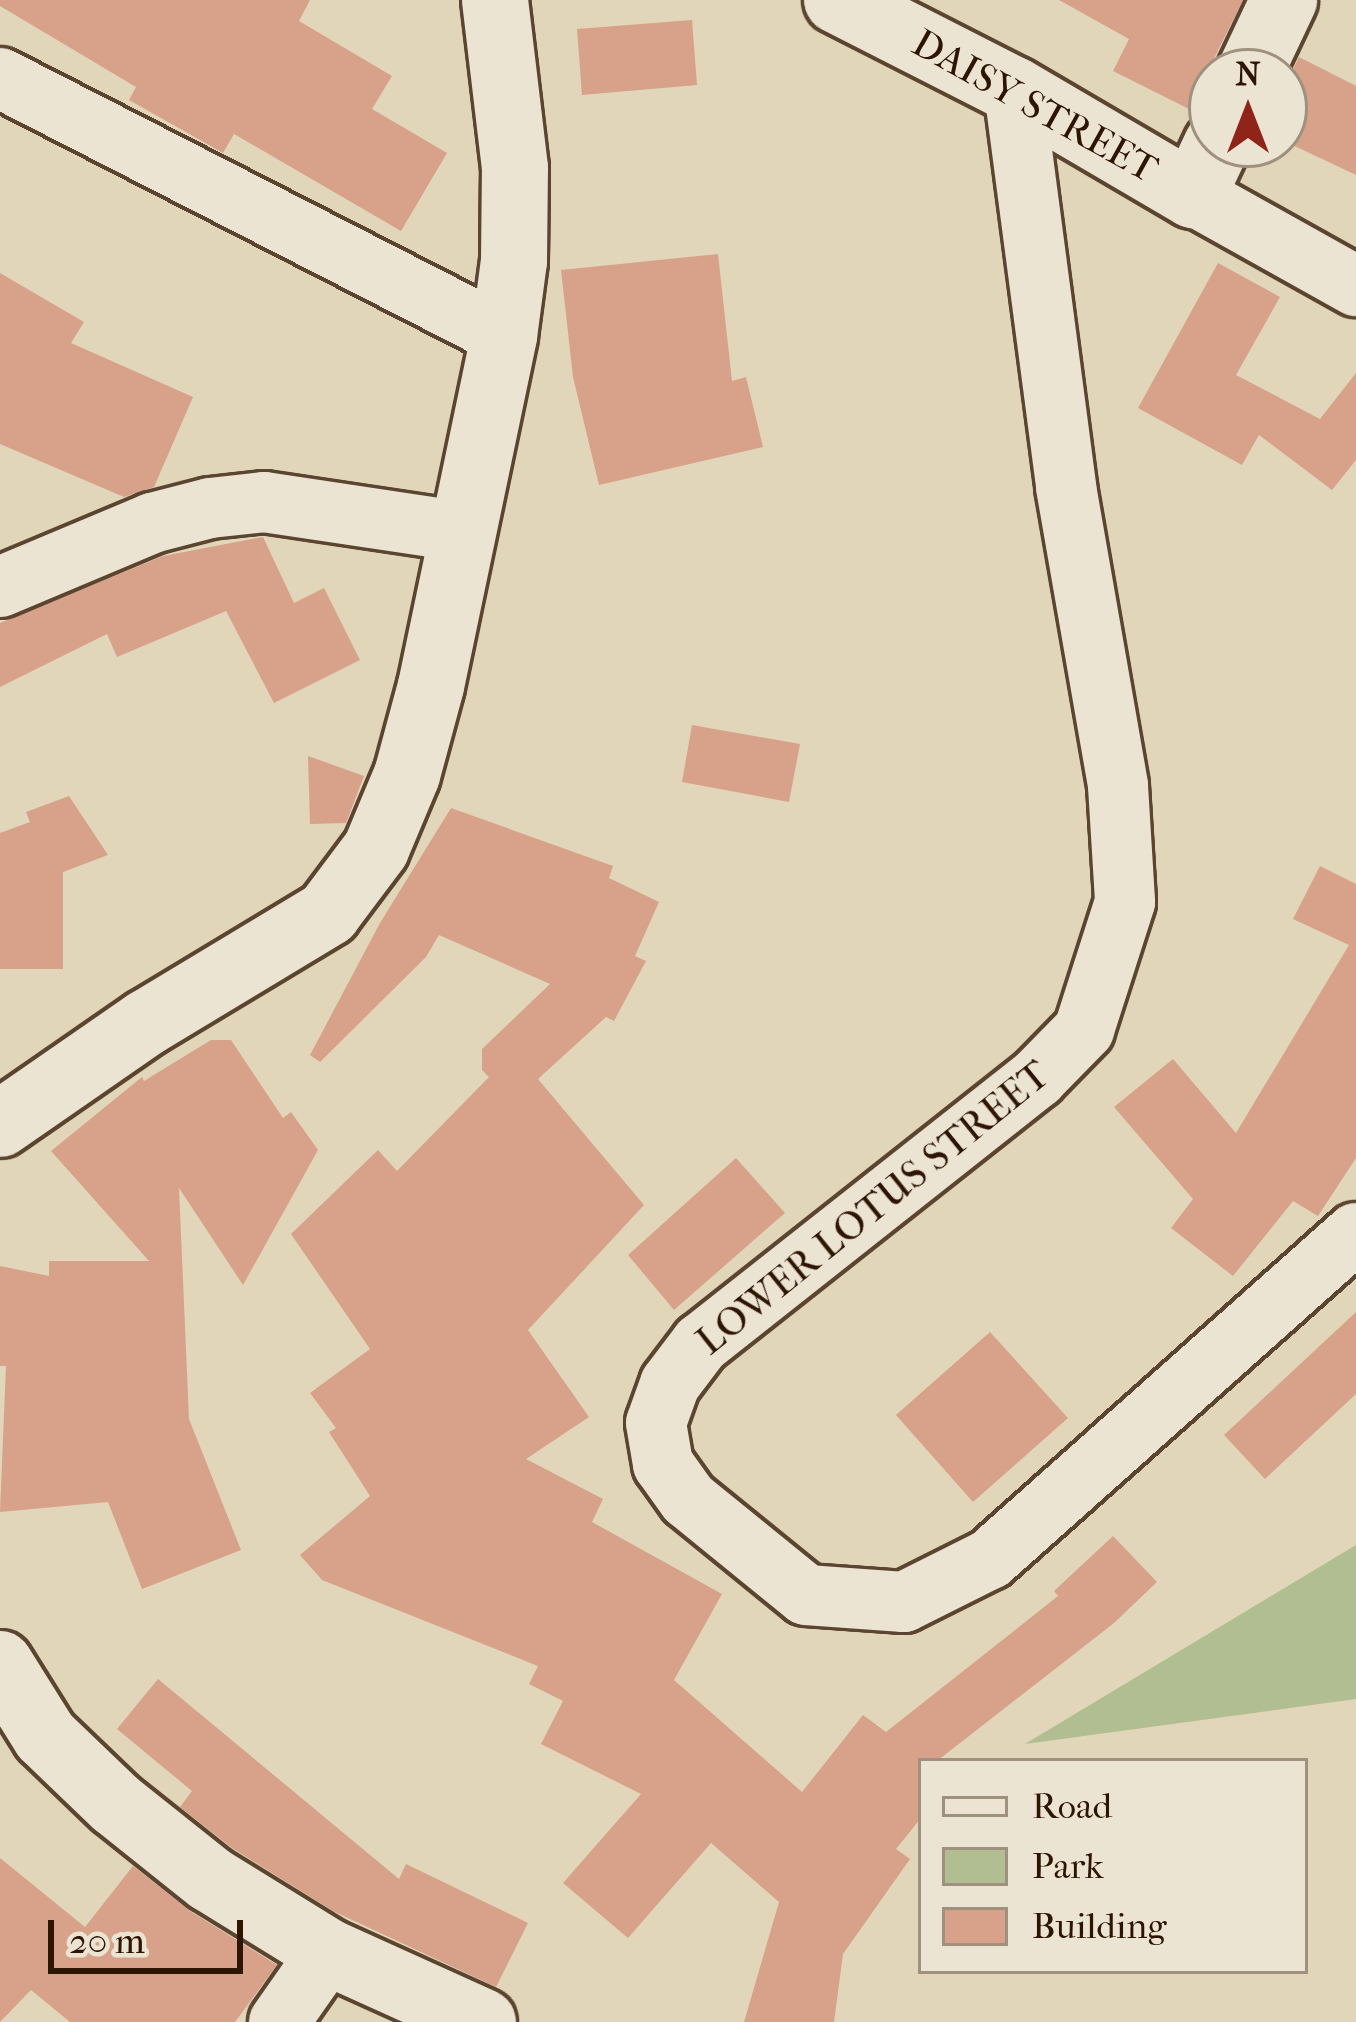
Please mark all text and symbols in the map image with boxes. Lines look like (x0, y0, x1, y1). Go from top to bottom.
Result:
street label: DAISY STREET (904, 19, 1166, 193)
north arrow (1188, 48, 1308, 168)
text: N (1235, 55, 1261, 94)
street label: LOWER LOTUS STREET (687, 1051, 1059, 1365)
legend (918, 1758, 1308, 1974)
text: Road (1032, 1785, 1112, 1827)
text: Park (1032, 1845, 1104, 1887)
scale bar (54, 1896, 249, 1970)
text: Building (1032, 1905, 1167, 1947)
text: 20 m (69, 1920, 145, 1962)

